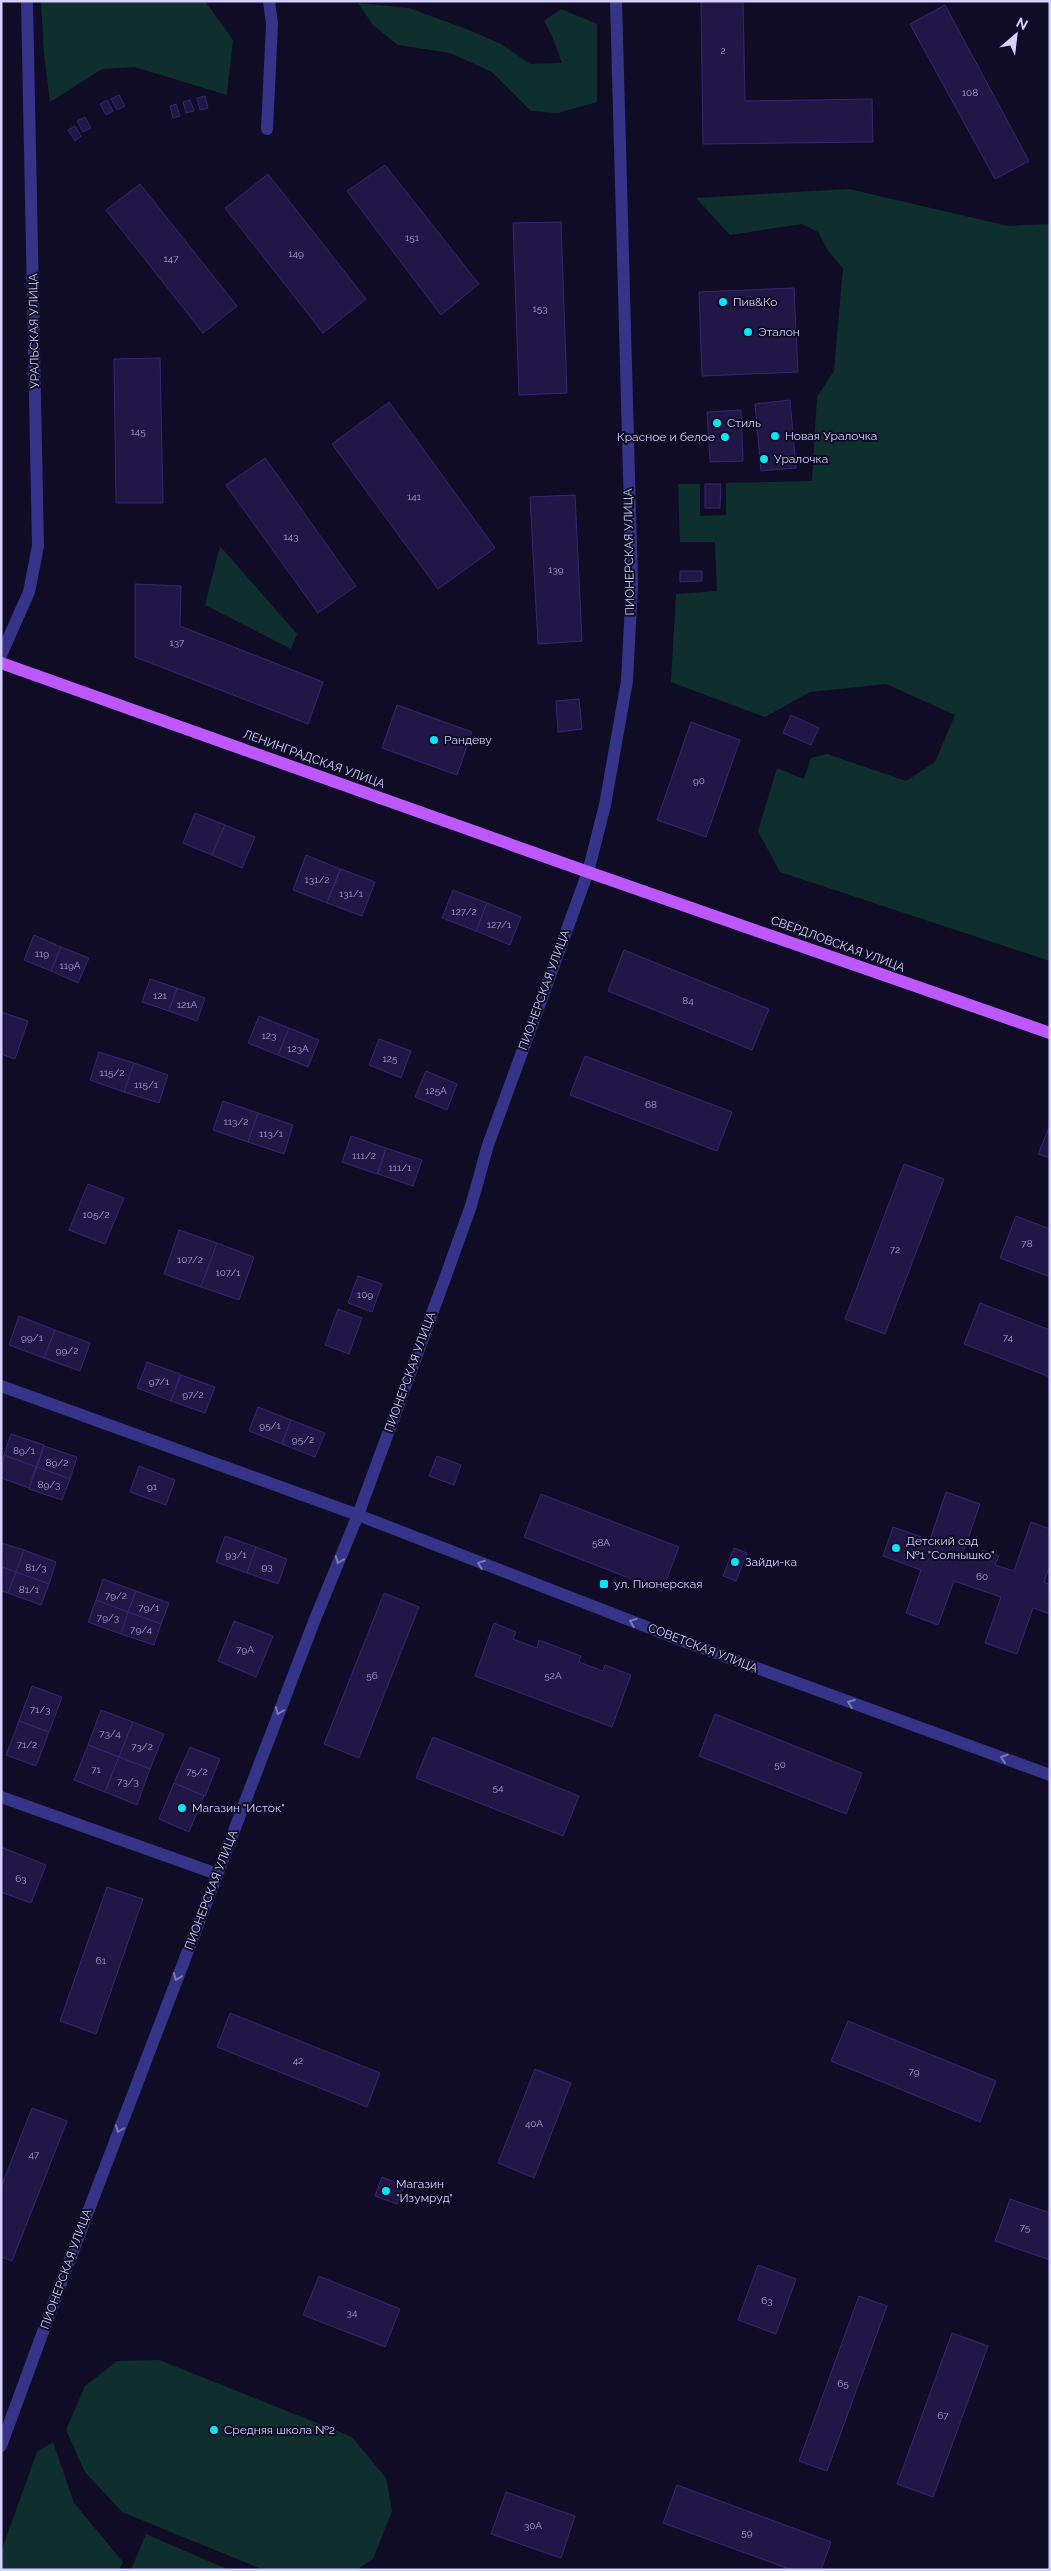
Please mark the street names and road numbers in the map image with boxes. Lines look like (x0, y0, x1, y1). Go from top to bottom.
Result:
street label: УРАЛЬСКАЯ УЛИЦА (26, 273, 42, 389)
street label: ПИОНЕРСКАЯ УЛИЦА (621, 488, 637, 616)
street label: ЛЕНИНГРАДСКАЯ УЛИЦА (241, 727, 387, 791)
street label: СВЕРДЛОВСКАЯ УЛИЦА (769, 913, 907, 975)
street label: ПИОНЕРСКАЯ УЛИЦА (516, 928, 572, 1052)
street label: ПИОНЕРСКАЯ УЛИЦА (382, 1310, 438, 1434)
street label: СОВЕТСКАЯ УЛИЦА (646, 1621, 760, 1675)
street label: ПИОНЕРСКАЯ УЛИЦА (182, 1828, 240, 1952)
street label: ПИОНЕРСКАЯ УЛИЦА (38, 2207, 94, 2331)

